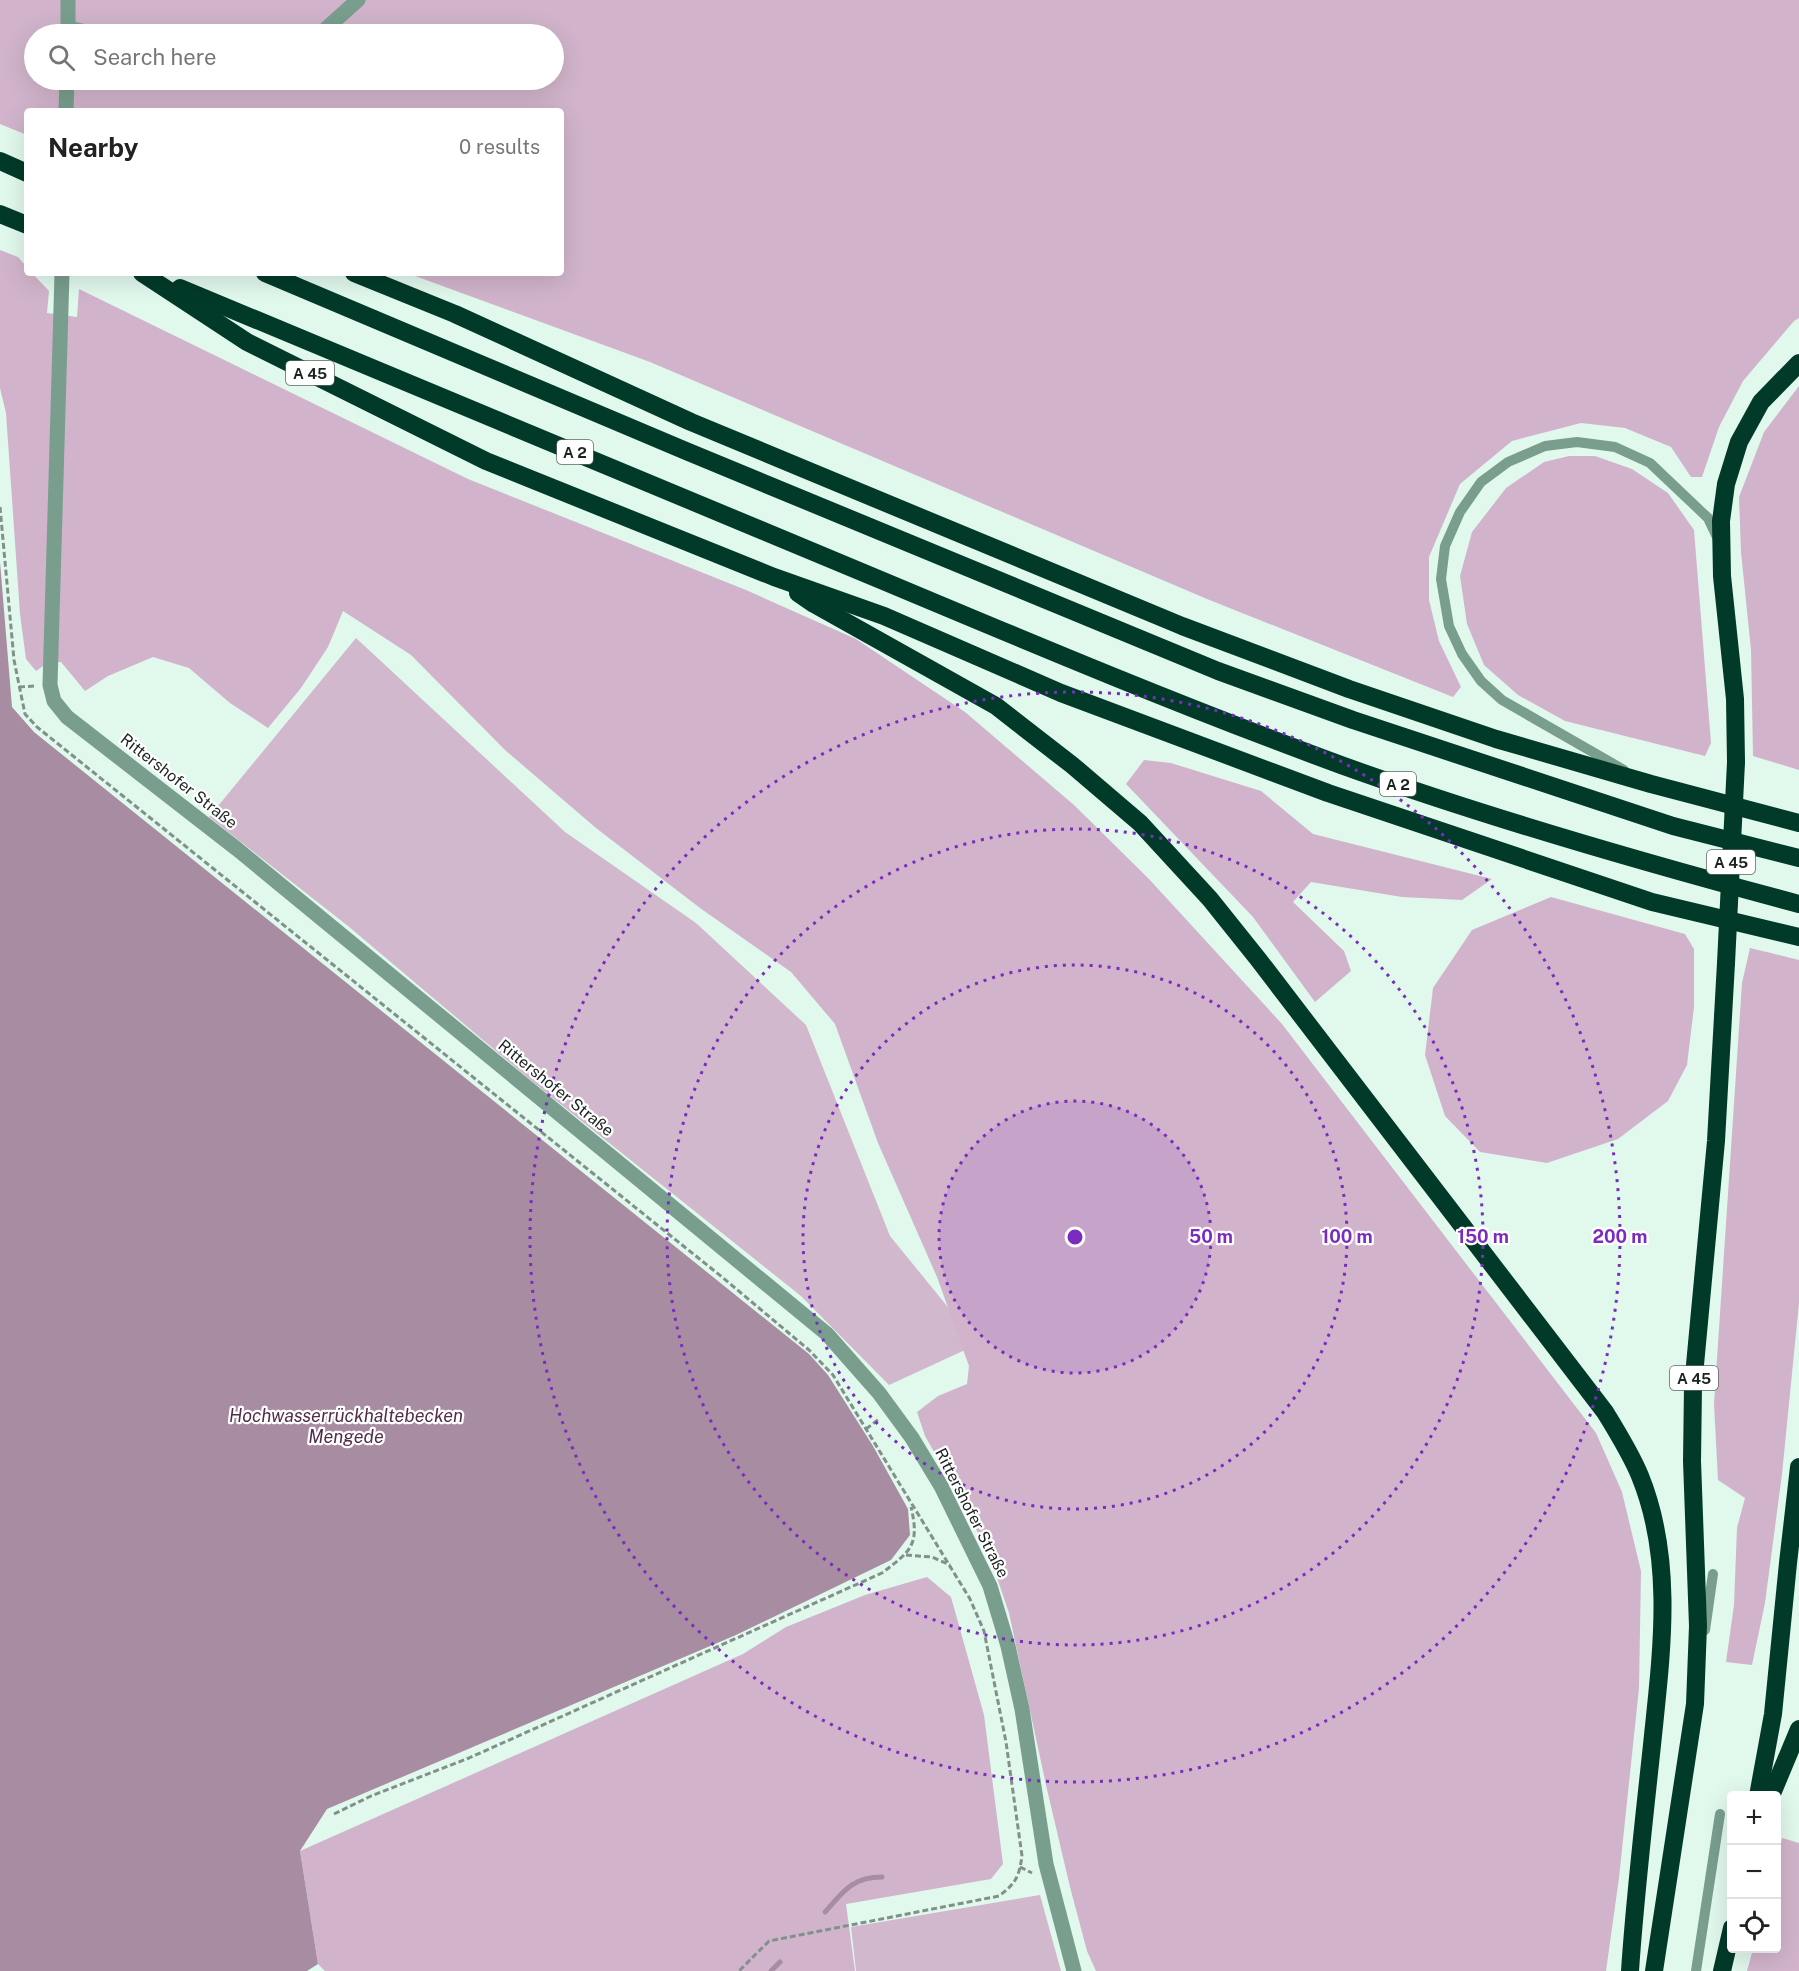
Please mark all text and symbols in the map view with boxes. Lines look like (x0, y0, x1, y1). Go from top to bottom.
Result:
search box (24, 24, 564, 90)
icon: search (45, 41, 78, 74)
text: Search here (93, 44, 217, 70)
text: Nearby (48, 132, 138, 163)
text: 0 results (459, 135, 540, 159)
road number: A 45 (286, 361, 334, 385)
road number: A 2 (557, 440, 593, 464)
street label: Rittershofer Straße (117, 730, 241, 832)
road number: A 2 (1380, 772, 1416, 796)
road number: A 45 (1707, 850, 1755, 874)
street label: Rittershofer Straße (495, 1036, 617, 1140)
text: 50 m (1189, 1226, 1233, 1247)
text: 100 m (1321, 1226, 1373, 1247)
text: 150 m (1457, 1226, 1509, 1247)
text: 200 m (1593, 1226, 1647, 1247)
centre of rings (1065, 1227, 1085, 1247)
road number: A 45 (1670, 1366, 1718, 1390)
water label: Hochwasserrückhaltebecken Mengede (229, 1405, 463, 1447)
street label: Rittershofer Straße (931, 1445, 1013, 1581)
map controls (1727, 1791, 1781, 1953)
button: + (1727, 1791, 1781, 1845)
button: − (1727, 1845, 1781, 1899)
button: locate (1727, 1899, 1781, 1953)

